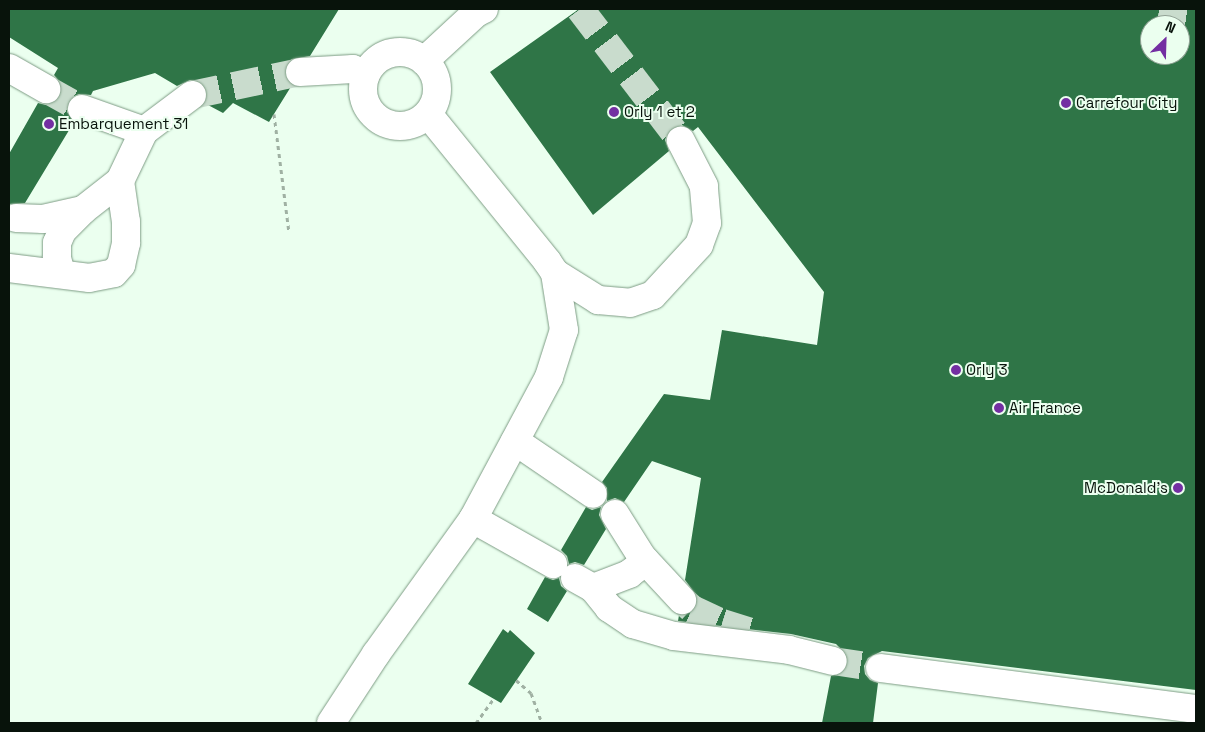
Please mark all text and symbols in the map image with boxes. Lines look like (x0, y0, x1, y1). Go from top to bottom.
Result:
north arrow (1140, 15, 1190, 65)
text: N (1163, 17, 1179, 37)
place label: Carrefour City (1076, 94, 1177, 112)
marker: Carrefour City (1060, 97, 1072, 109)
place label: Orly 1 et 2 (624, 103, 695, 121)
marker: Orly 1 et 2 (608, 106, 620, 118)
place label: Embarquement 31 (59, 115, 188, 133)
marker: Embarquement 31 (43, 118, 55, 130)
place label: Orly 3 (966, 361, 1007, 379)
marker: Orly 3 (950, 364, 962, 376)
place label: Air France (1009, 399, 1081, 417)
marker: Air France (993, 402, 1005, 414)
place label: McDonald's (1084, 479, 1168, 497)
marker: McDonald's (1172, 482, 1184, 494)

